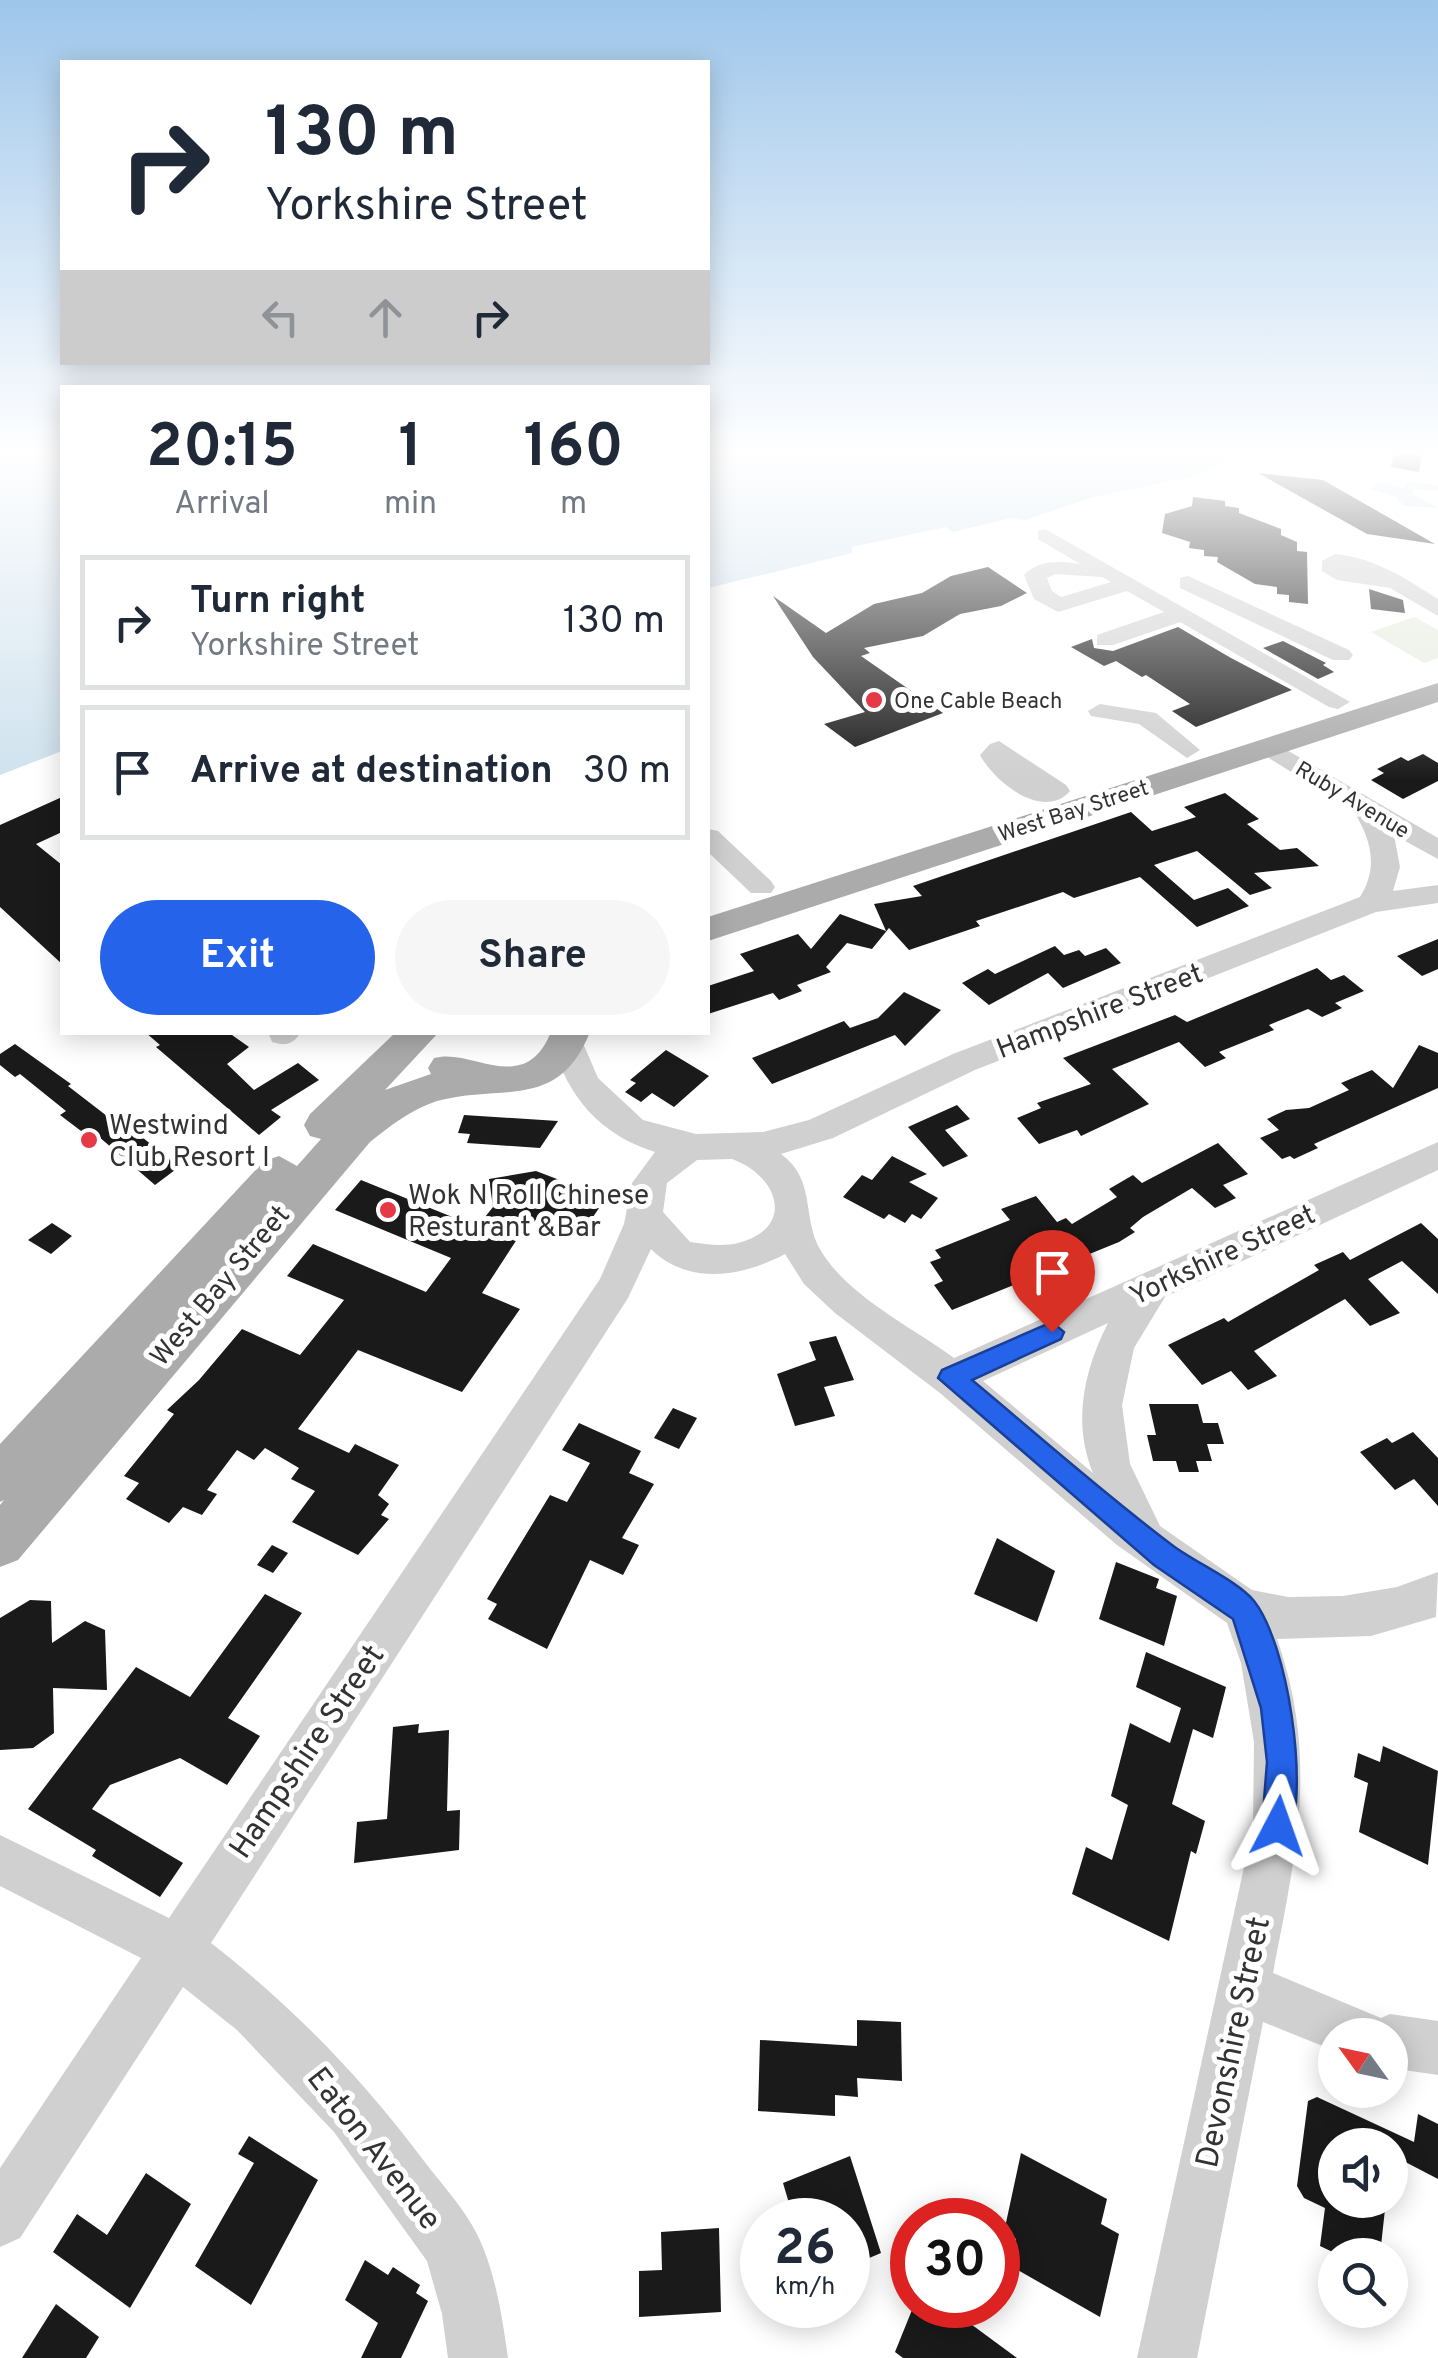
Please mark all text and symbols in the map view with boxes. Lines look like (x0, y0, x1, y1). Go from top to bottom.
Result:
text: 130 m (265, 92, 459, 181)
icon: right (100, 100, 230, 230)
text: Yorkshire Street (265, 179, 588, 236)
icon: left (253, 290, 308, 345)
icon: ahead (358, 290, 413, 345)
icon: right (463, 290, 518, 345)
text: 20:15 (146, 412, 298, 488)
text: 1 (399, 412, 423, 488)
text: 160 (523, 412, 624, 488)
text: Arrival (174, 485, 270, 525)
text: min (384, 485, 437, 525)
text: m (560, 485, 587, 525)
text: Turn right (190, 578, 365, 627)
icon: right (105, 595, 160, 650)
text: 130 m (563, 598, 665, 647)
text: Yorkshire Street (190, 627, 419, 667)
marker: One Cable Beach (863, 689, 885, 711)
place label: One Cable Beach (894, 689, 1062, 716)
icon: arrive (105, 745, 160, 800)
text: Arrive at destination (190, 748, 553, 797)
text: 30 m (583, 748, 671, 797)
street label: Ruby Avenue (1290, 757, 1414, 846)
street label: West Bay Street (995, 775, 1152, 849)
button: Exit (100, 900, 375, 1015)
button: Share (395, 900, 670, 1015)
street label: Hampshire Street (992, 957, 1208, 1069)
place label: Westwind Club Resort I (109, 1109, 270, 1177)
marker: Westwind Club Resort I (78, 1129, 100, 1151)
place label: Wok N Roll Chinese Resturant &Bar (408, 1179, 649, 1247)
street label: Yorkshire Street (1125, 1198, 1322, 1315)
street label: West Bay Street (143, 1199, 299, 1375)
marker: Wok N Roll Chinese Resturant &Bar (377, 1199, 399, 1221)
pin (1010, 1230, 1095, 1333)
icon: arrive (1025, 1245, 1080, 1300)
street label: Hampshire Street (222, 1638, 395, 1867)
position arrow (1226, 1774, 1330, 1878)
street label: Devonshire Street (1189, 1913, 1281, 2172)
north arrow (1318, 2018, 1408, 2108)
map controls (1318, 2018, 1408, 2328)
street label: Eaton Avenue (297, 2060, 449, 2239)
button: sound (1318, 2128, 1408, 2218)
speed limit sign: 30 (890, 2198, 1020, 2328)
text: 26 (774, 2219, 836, 2282)
button: search (1318, 2238, 1408, 2328)
text: km/h (775, 2272, 835, 2304)

